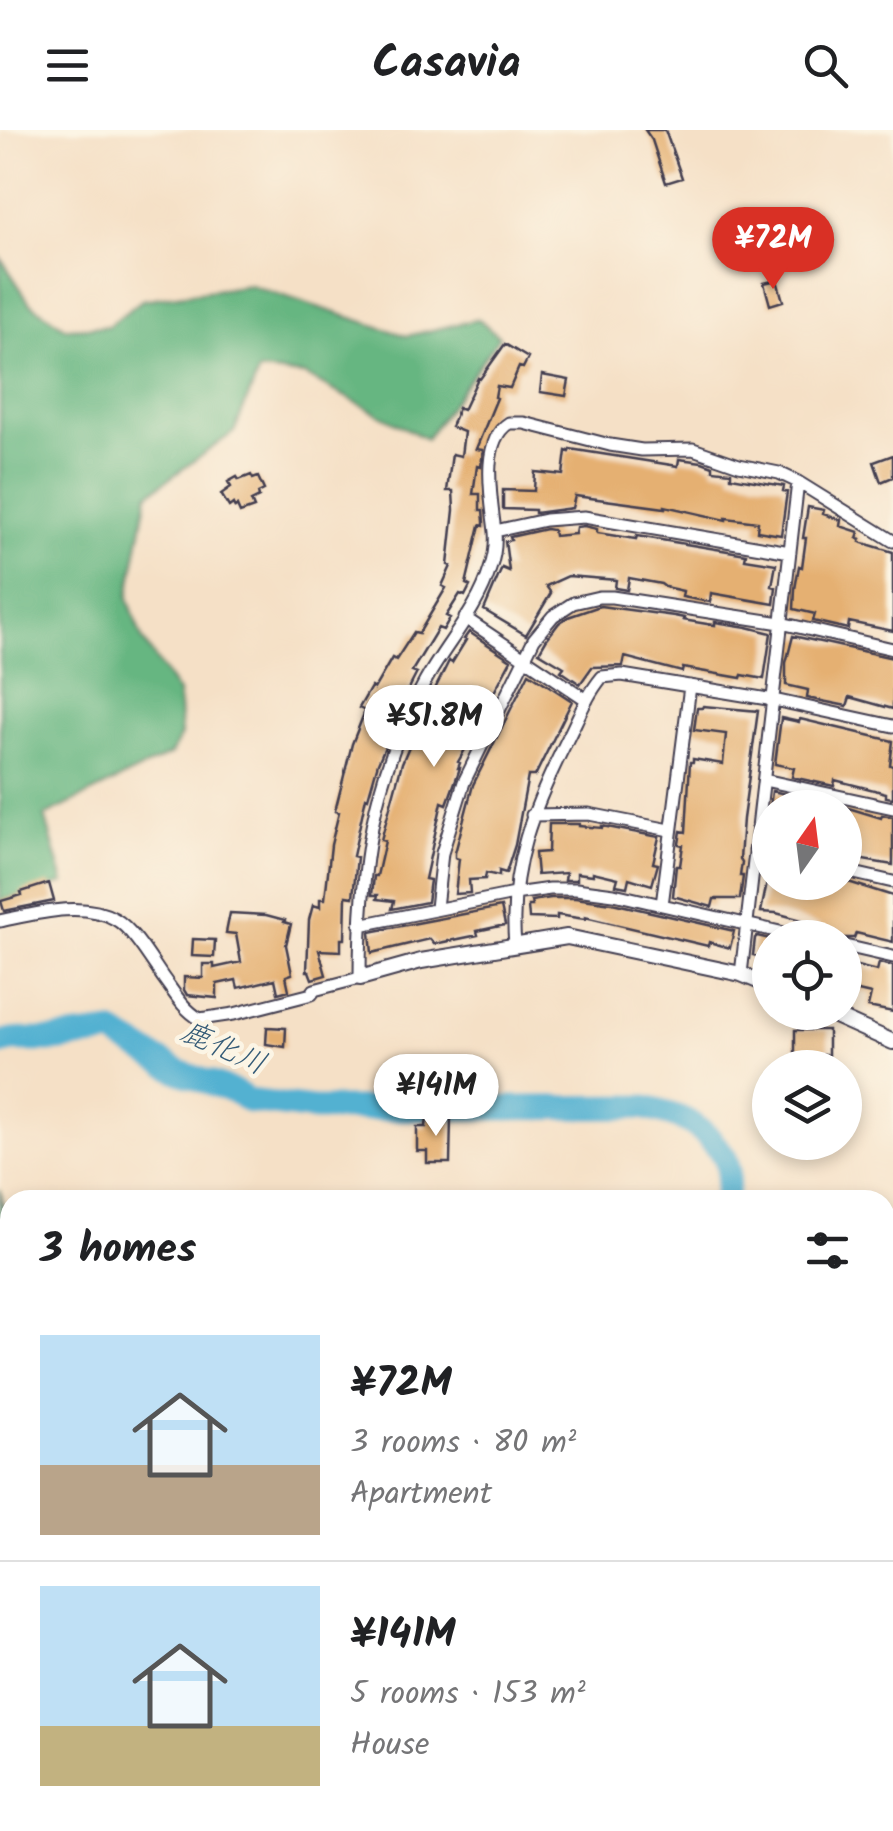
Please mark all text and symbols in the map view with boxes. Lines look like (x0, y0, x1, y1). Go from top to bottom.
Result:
text: Casavia (372, 29, 521, 101)
icon: menu (40, 38, 95, 93)
icon: search (798, 38, 853, 93)
pin: ¥72M (714, 207, 832, 292)
text: ¥72M (734, 214, 812, 265)
pin: ¥51.8M (353, 685, 515, 770)
text: ¥51.8M (386, 692, 482, 743)
north arrow (752, 790, 862, 900)
map controls (752, 790, 862, 1160)
button: locate (752, 920, 862, 1030)
water label: 鹿化川 (172, 1009, 274, 1089)
button: layers (752, 1050, 862, 1160)
pin: ¥141M (366, 1054, 506, 1139)
text: ¥141M (396, 1061, 476, 1112)
text: 3 homes (40, 1217, 196, 1284)
icon: filters (800, 1223, 855, 1278)
text: ¥72M (350, 1351, 452, 1418)
icon: home (120, 1375, 240, 1495)
text: 3 rooms · 80 m² (350, 1418, 576, 1469)
text: Apartment (350, 1469, 492, 1520)
text: ¥141M (350, 1602, 456, 1669)
icon: home (120, 1626, 240, 1746)
text: 5 rooms · 153 m² (350, 1669, 586, 1720)
text: House (350, 1720, 429, 1771)

